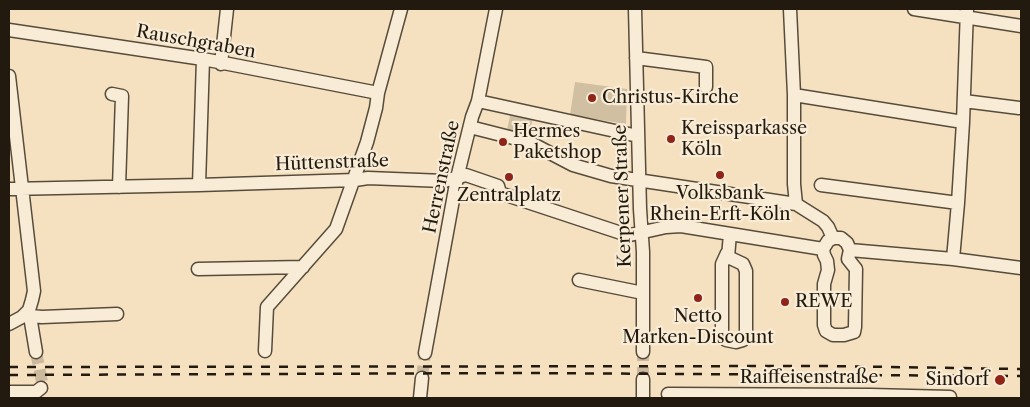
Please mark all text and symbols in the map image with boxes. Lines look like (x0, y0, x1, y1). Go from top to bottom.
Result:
street label: Rauschgraben (135, 21, 257, 63)
place label: Christus-Kirche (602, 87, 739, 109)
marker: Christus-Kirche (586, 92, 598, 104)
street label: Herrenstraße (419, 118, 465, 236)
place label: Kreissparkasse Köln (681, 118, 807, 160)
place label: Hermes Paketshop (513, 121, 602, 163)
street label: Kerpener Straße (610, 124, 636, 268)
marker: Kreissparkasse Köln (665, 133, 677, 145)
marker: Hermes Paketshop (497, 136, 509, 148)
street label: Hüttenstraße (275, 150, 389, 176)
marker: Volksbank Rhein-Erft-Köln (714, 169, 726, 181)
marker: Zentralplatz (503, 171, 515, 183)
place label: Volksbank Rhein-Erft-Köln (650, 183, 790, 225)
place label: Zentralplatz (457, 185, 561, 207)
place label: REWE (795, 291, 853, 313)
marker: Netto Marken-Discount (692, 292, 704, 304)
marker: REWE (779, 296, 791, 308)
place label: Netto Marken-Discount (622, 306, 774, 348)
street label: Raiffeisenstraße (740, 367, 878, 389)
place label: Sindorf (925, 369, 989, 391)
marker: Sindorf (993, 373, 1007, 387)

